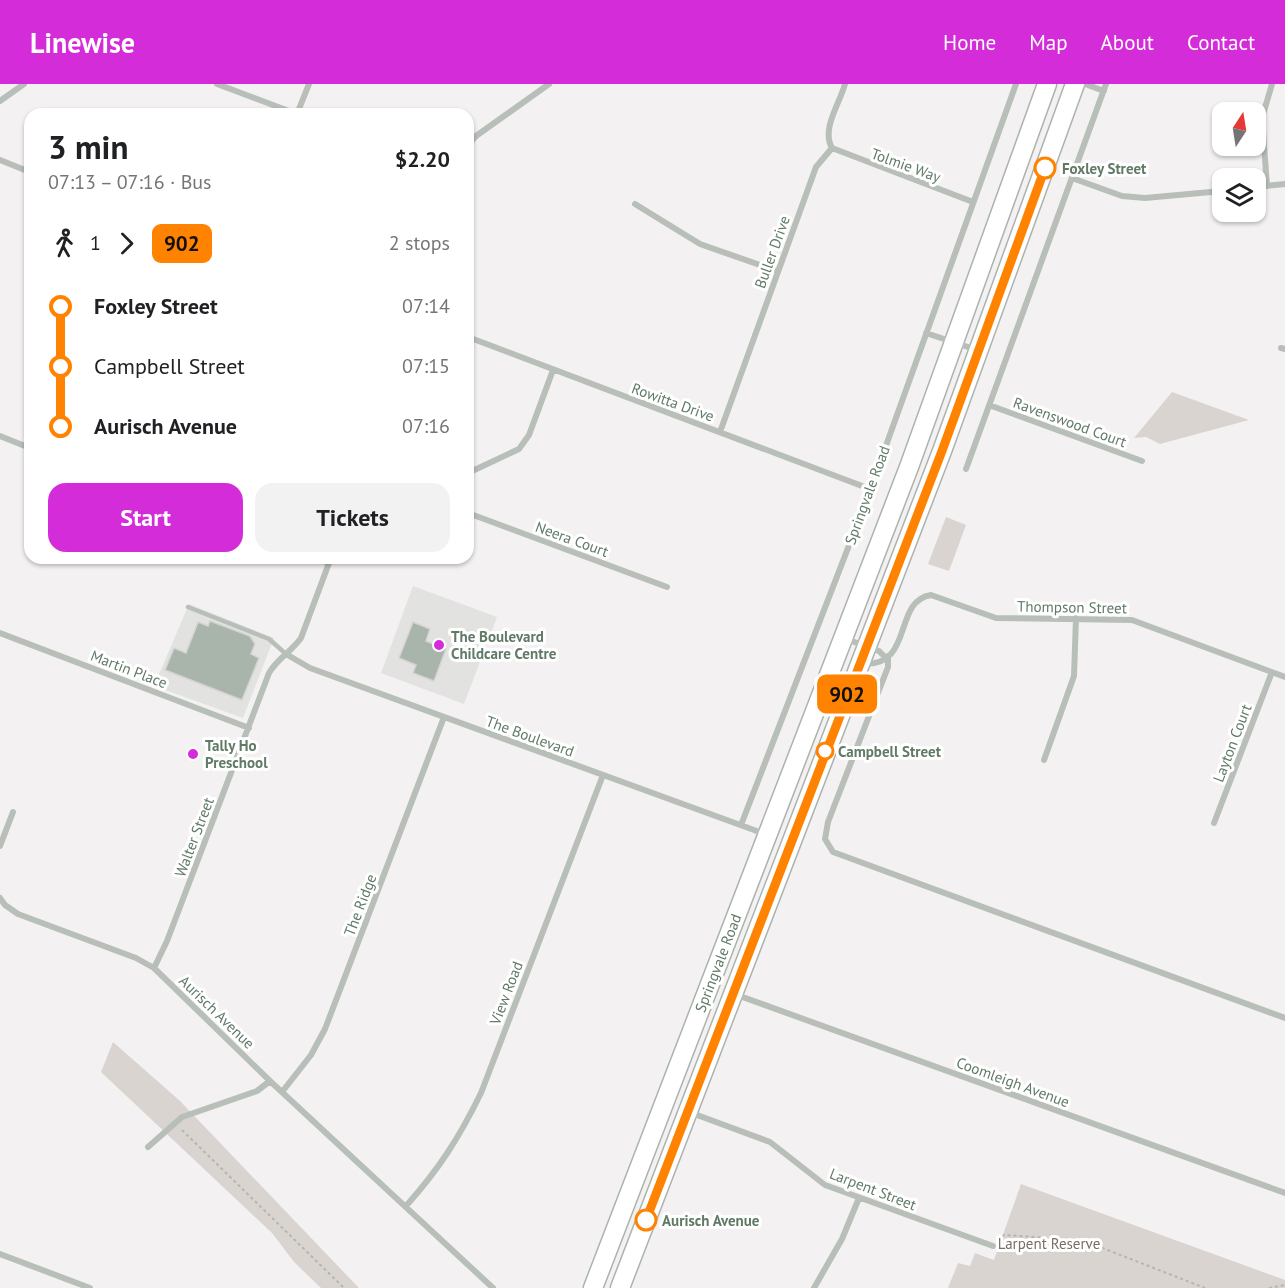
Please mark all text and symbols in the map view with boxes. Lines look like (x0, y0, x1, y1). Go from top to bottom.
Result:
text: Linewise (30, 24, 135, 61)
text: Home (943, 29, 996, 56)
text: Map (1029, 29, 1068, 56)
text: About (1101, 29, 1154, 56)
text: Contact (1187, 29, 1255, 56)
north arrow (1212, 102, 1266, 156)
map controls (1212, 102, 1266, 222)
text: 3 min (48, 125, 129, 168)
street label: Tolmie Way (869, 144, 943, 186)
text: $2.20 (395, 145, 450, 173)
marker: Foxley Street (1034, 157, 1056, 179)
place label: Foxley Street (1062, 159, 1147, 178)
button: layers (1212, 168, 1266, 222)
text: 07:13 – 07:16 · Bus (48, 169, 212, 195)
street label: Buller Drive (750, 213, 794, 291)
icon: walk (48, 227, 81, 260)
icon: forward (110, 227, 143, 260)
text: 1 (90, 230, 101, 256)
text: 902 (164, 230, 200, 257)
text: 2 stops (389, 230, 450, 256)
text: Foxley Street (94, 292, 218, 320)
text: 07:14 (402, 293, 450, 319)
text: Campbell Street (94, 352, 245, 380)
text: 07:15 (402, 353, 450, 379)
street label: Rowitta Drive (629, 378, 717, 426)
street label: Ravenswood Court (1011, 393, 1129, 451)
text: Aurisch Avenue (94, 412, 237, 440)
text: 07:16 (402, 413, 450, 439)
street label: Springvale Road (840, 443, 894, 547)
button: Start (48, 483, 243, 552)
button: Tickets (255, 483, 450, 552)
street label: Neera Court (533, 517, 611, 561)
street label: Thompson Street (1017, 597, 1127, 617)
place label: The Boulevard Childcare Centre (451, 627, 557, 663)
marker: The Boulevard Childcare Centre (432, 638, 446, 652)
street label: Martin Place (88, 646, 170, 692)
line badge: 902 (812, 674, 882, 714)
text: 902 (829, 681, 865, 708)
street label: Layton Court (1208, 701, 1256, 785)
street label: The Boulevard (483, 711, 577, 761)
place label: Tally Ho Preschool (205, 736, 268, 772)
marker: Campbell Street (816, 742, 834, 760)
place label: Campbell Street (838, 742, 942, 761)
marker: Tally Ho Preschool (186, 747, 200, 761)
street label: Walter Street (170, 795, 218, 879)
street label: The Ridge (340, 871, 380, 939)
street label: Springvale Road (691, 911, 745, 1015)
street label: View Road (485, 959, 527, 1028)
street label: Aurisch Avenue (175, 971, 259, 1053)
street label: Coomleigh Avenue (954, 1053, 1072, 1111)
street label: Larpent Street (827, 1164, 919, 1214)
marker: Aurisch Avenue (635, 1209, 657, 1231)
place label: Aurisch Avenue (662, 1211, 760, 1230)
park label: Larpent Reserve (998, 1234, 1100, 1253)

